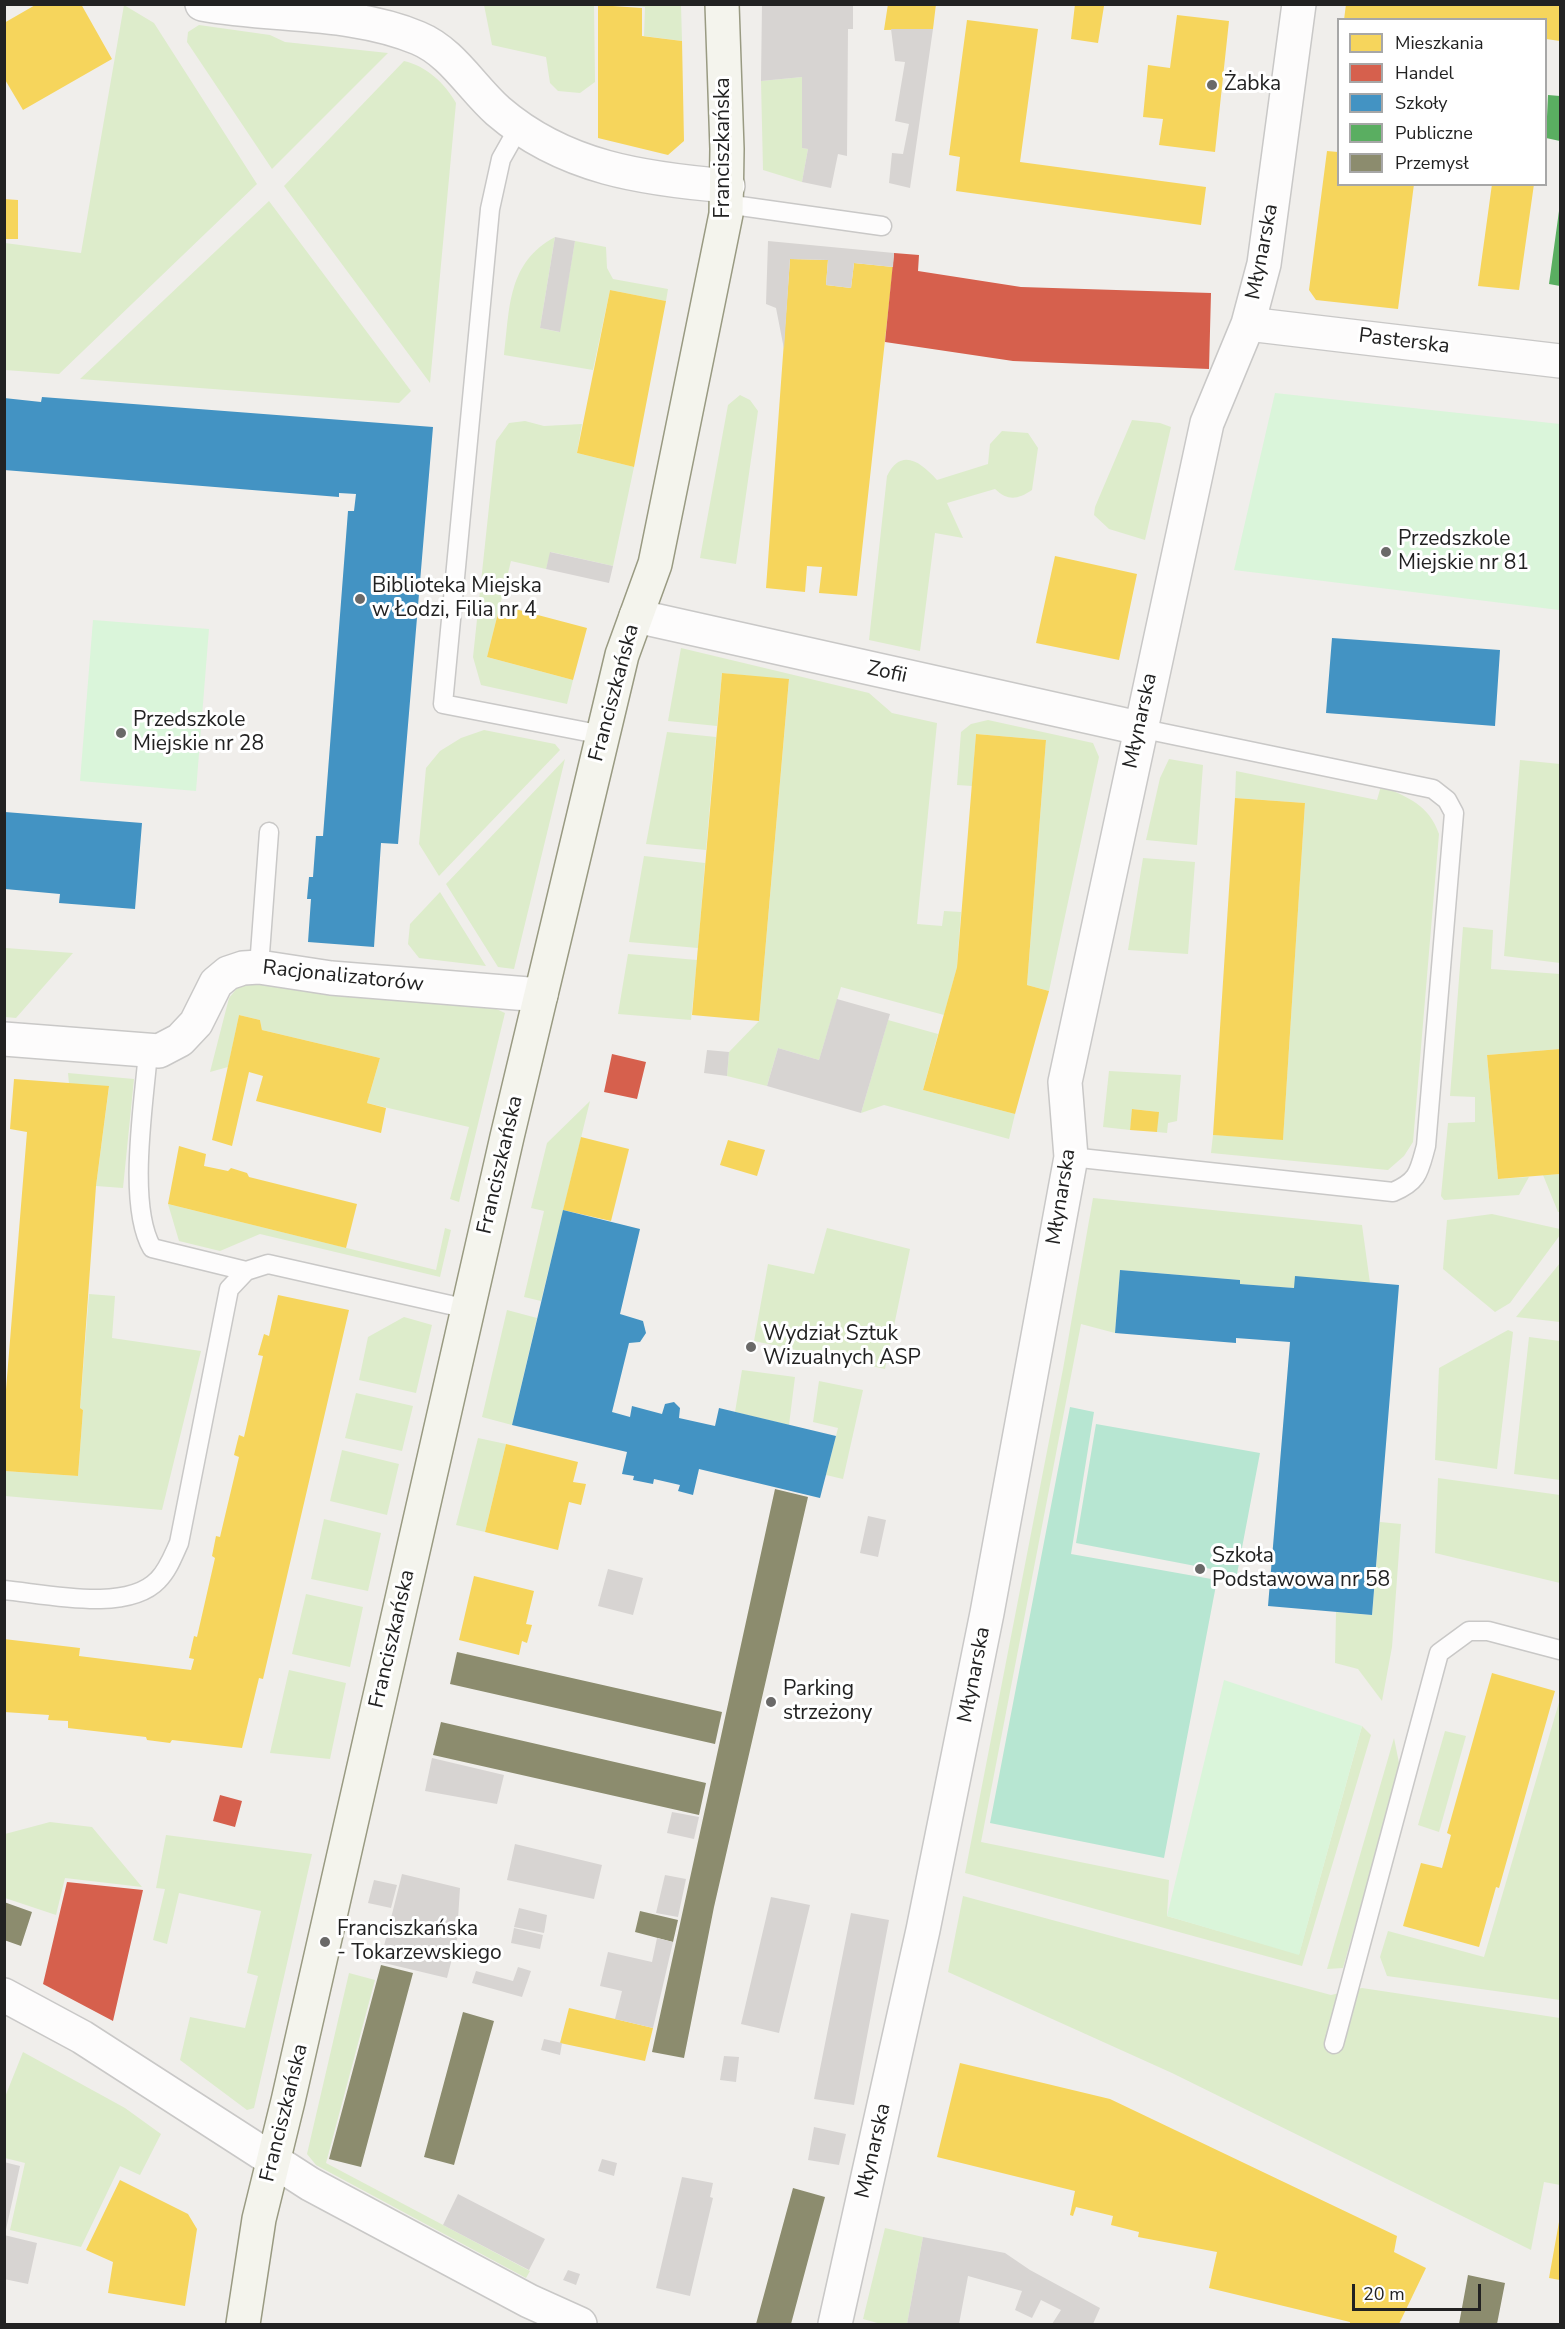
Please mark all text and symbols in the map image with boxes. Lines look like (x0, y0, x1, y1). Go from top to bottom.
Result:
legend (1337, 18, 1547, 186)
text: Mieszkania (1395, 31, 1483, 55)
text: Handel (1395, 61, 1454, 85)
place label: Żabka (1224, 72, 1281, 98)
street label: Franciszkańska (711, 77, 737, 219)
marker: Żabka (1205, 78, 1219, 92)
text: Szkoły (1395, 91, 1448, 115)
text: Publiczne (1395, 121, 1473, 145)
text: Przemysł (1395, 151, 1469, 175)
street label: Młynarska (1241, 202, 1285, 302)
street label: Pasterska (1357, 324, 1451, 360)
place label: Przedszkole Miejskie nr 81 (1398, 527, 1529, 577)
marker: Przedszkole Miejskie nr 81 (1379, 545, 1393, 559)
place label: Biblioteka Miejska w Łodzi, Filia nr 4 (372, 574, 542, 624)
marker: Biblioteka Miejska w Łodzi, Filia nr 4 (353, 592, 367, 606)
street label: Franciszkańska (585, 622, 645, 764)
street label: Zofii (865, 656, 909, 690)
street label: Młynarska (1119, 671, 1163, 771)
place label: Przedszkole Miejskie nr 28 (133, 708, 264, 758)
marker: Przedszkole Miejskie nr 28 (114, 726, 128, 740)
street label: Racjonalizatorów (261, 956, 425, 998)
street label: Franciszkańska (473, 1093, 529, 1237)
street label: Młynarska (1042, 1147, 1082, 1247)
place label: Wydział Sztuk Wizualnych ASP (763, 1322, 921, 1372)
marker: Wydział Sztuk Wizualnych ASP (744, 1340, 758, 1354)
place label: Szkoła Podstawowa nr 58 (1212, 1544, 1390, 1594)
marker: Szkoła Podstawowa nr 58 (1193, 1562, 1207, 1576)
street label: Franciszkańska (365, 1567, 421, 1711)
street label: Młynarska (953, 1625, 997, 1725)
place label: Parking strzeżony (783, 1677, 872, 1727)
marker: Parking strzeżony (764, 1695, 778, 1709)
place label: Franciszkańska - Tokarzewskiego (337, 1917, 502, 1967)
marker: Franciszkańska - Tokarzewskiego (318, 1935, 332, 1949)
street label: Franciszkańska (256, 2041, 314, 2185)
street label: Młynarska (851, 2101, 897, 2201)
scale bar (1355, 2272, 1484, 2310)
text: 20 m (1363, 2282, 1405, 2306)

